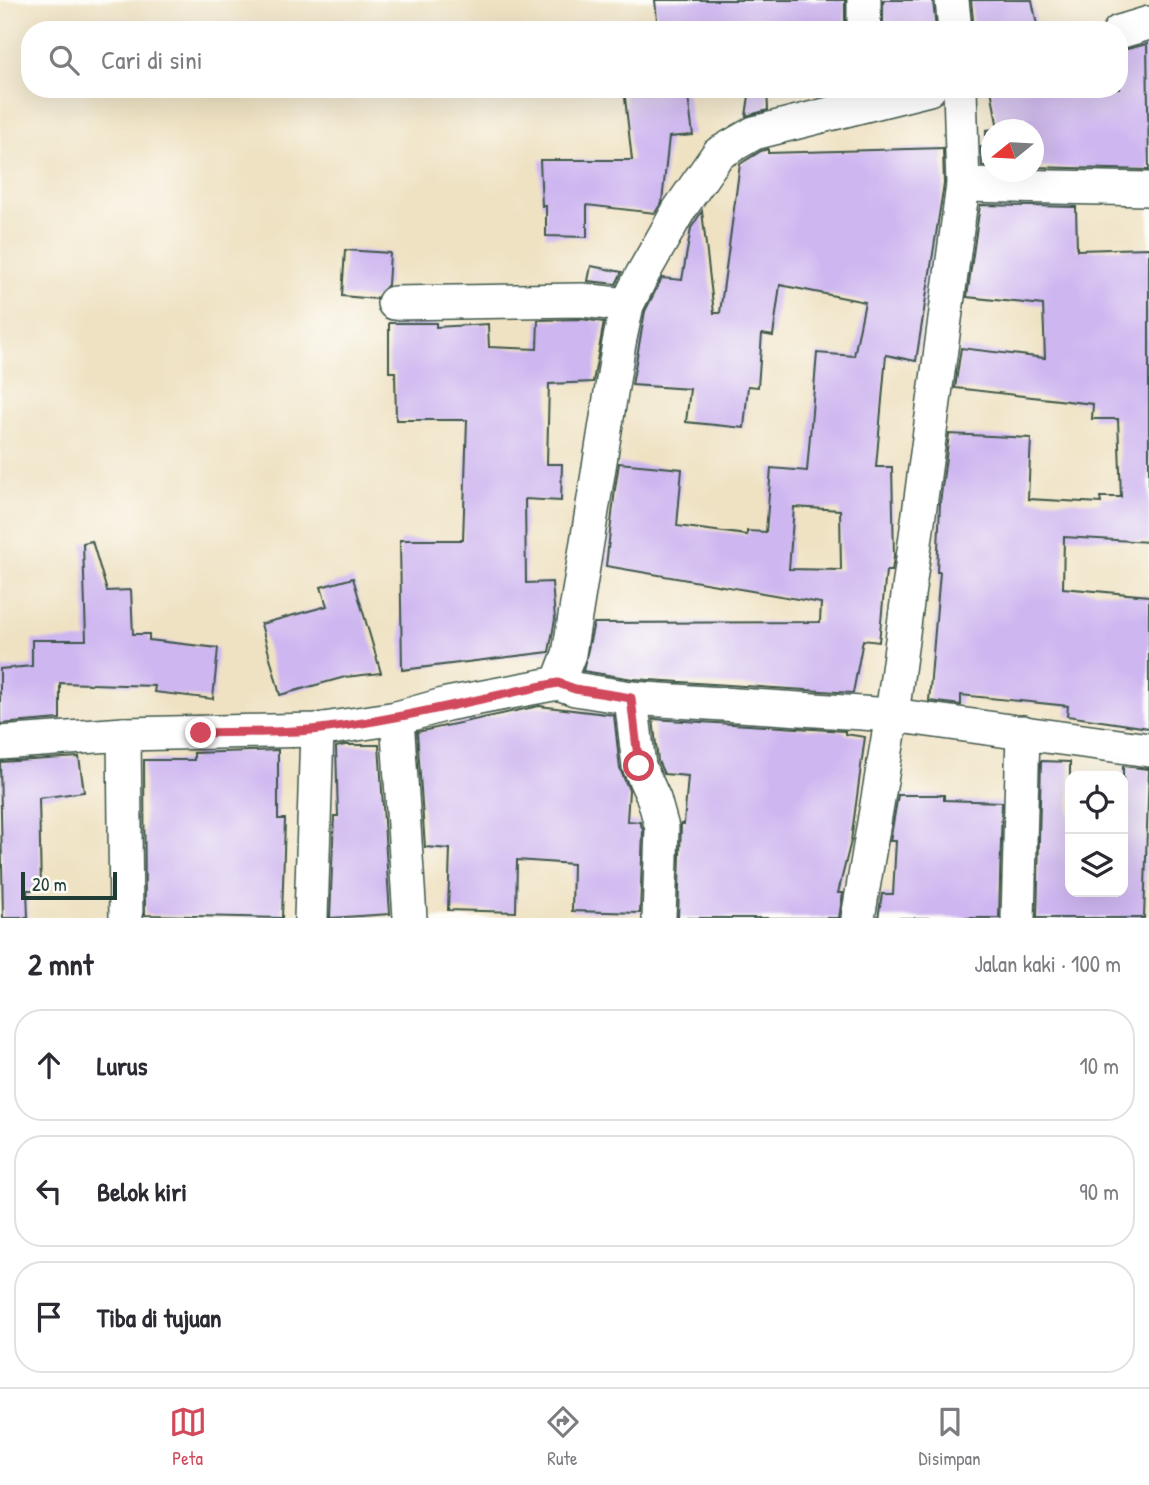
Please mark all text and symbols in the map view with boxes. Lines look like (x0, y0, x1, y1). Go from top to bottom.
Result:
search box (21, 21, 1128, 98)
icon: search (45, 41, 83, 79)
text: Cari di sini (101, 42, 203, 77)
north arrow (981, 119, 1044, 182)
route end (185, 717, 216, 748)
route start (623, 750, 654, 781)
map controls (1065, 771, 1128, 897)
button: locate (1065, 771, 1128, 834)
button: layers (1065, 834, 1128, 897)
scale bar (21, 869, 117, 901)
text: 20 m (32, 871, 67, 897)
text: 2 mnt (28, 944, 93, 984)
text: Jalan kaki · 100 m (974, 948, 1121, 979)
icon: ahead (30, 1046, 68, 1084)
text: Lurus (97, 1048, 148, 1083)
text: 10 m (1079, 1050, 1119, 1081)
icon: left (30, 1172, 68, 1210)
text: Belok kiri (97, 1174, 187, 1209)
text: 90 m (1079, 1176, 1119, 1207)
icon: arrive (30, 1298, 68, 1336)
text: Tiba di tujuan (97, 1300, 222, 1335)
tab: Peta (169, 1403, 207, 1471)
tab: Rute (544, 1403, 582, 1471)
tab: Disimpan (919, 1403, 980, 1471)

